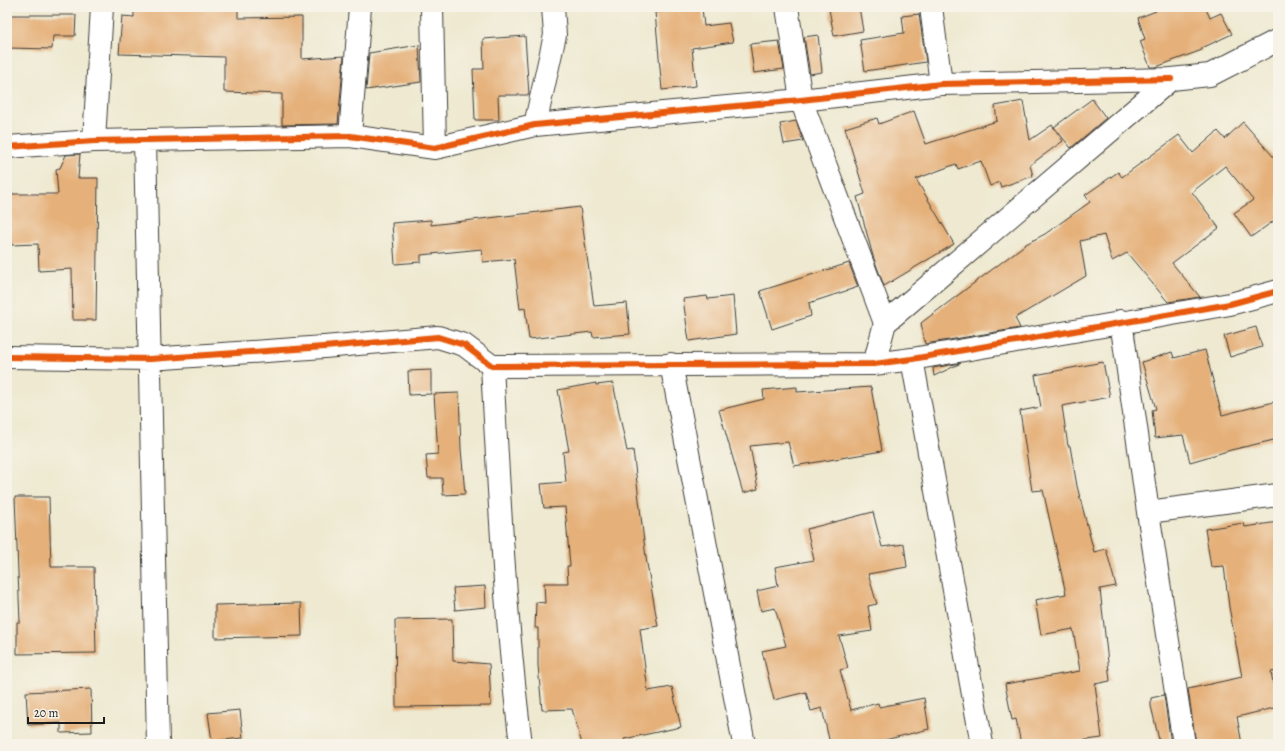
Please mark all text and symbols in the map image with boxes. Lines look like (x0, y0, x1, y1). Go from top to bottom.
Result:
scale bar (28, 699, 104, 725)
text: 20 m (34, 705, 58, 721)

